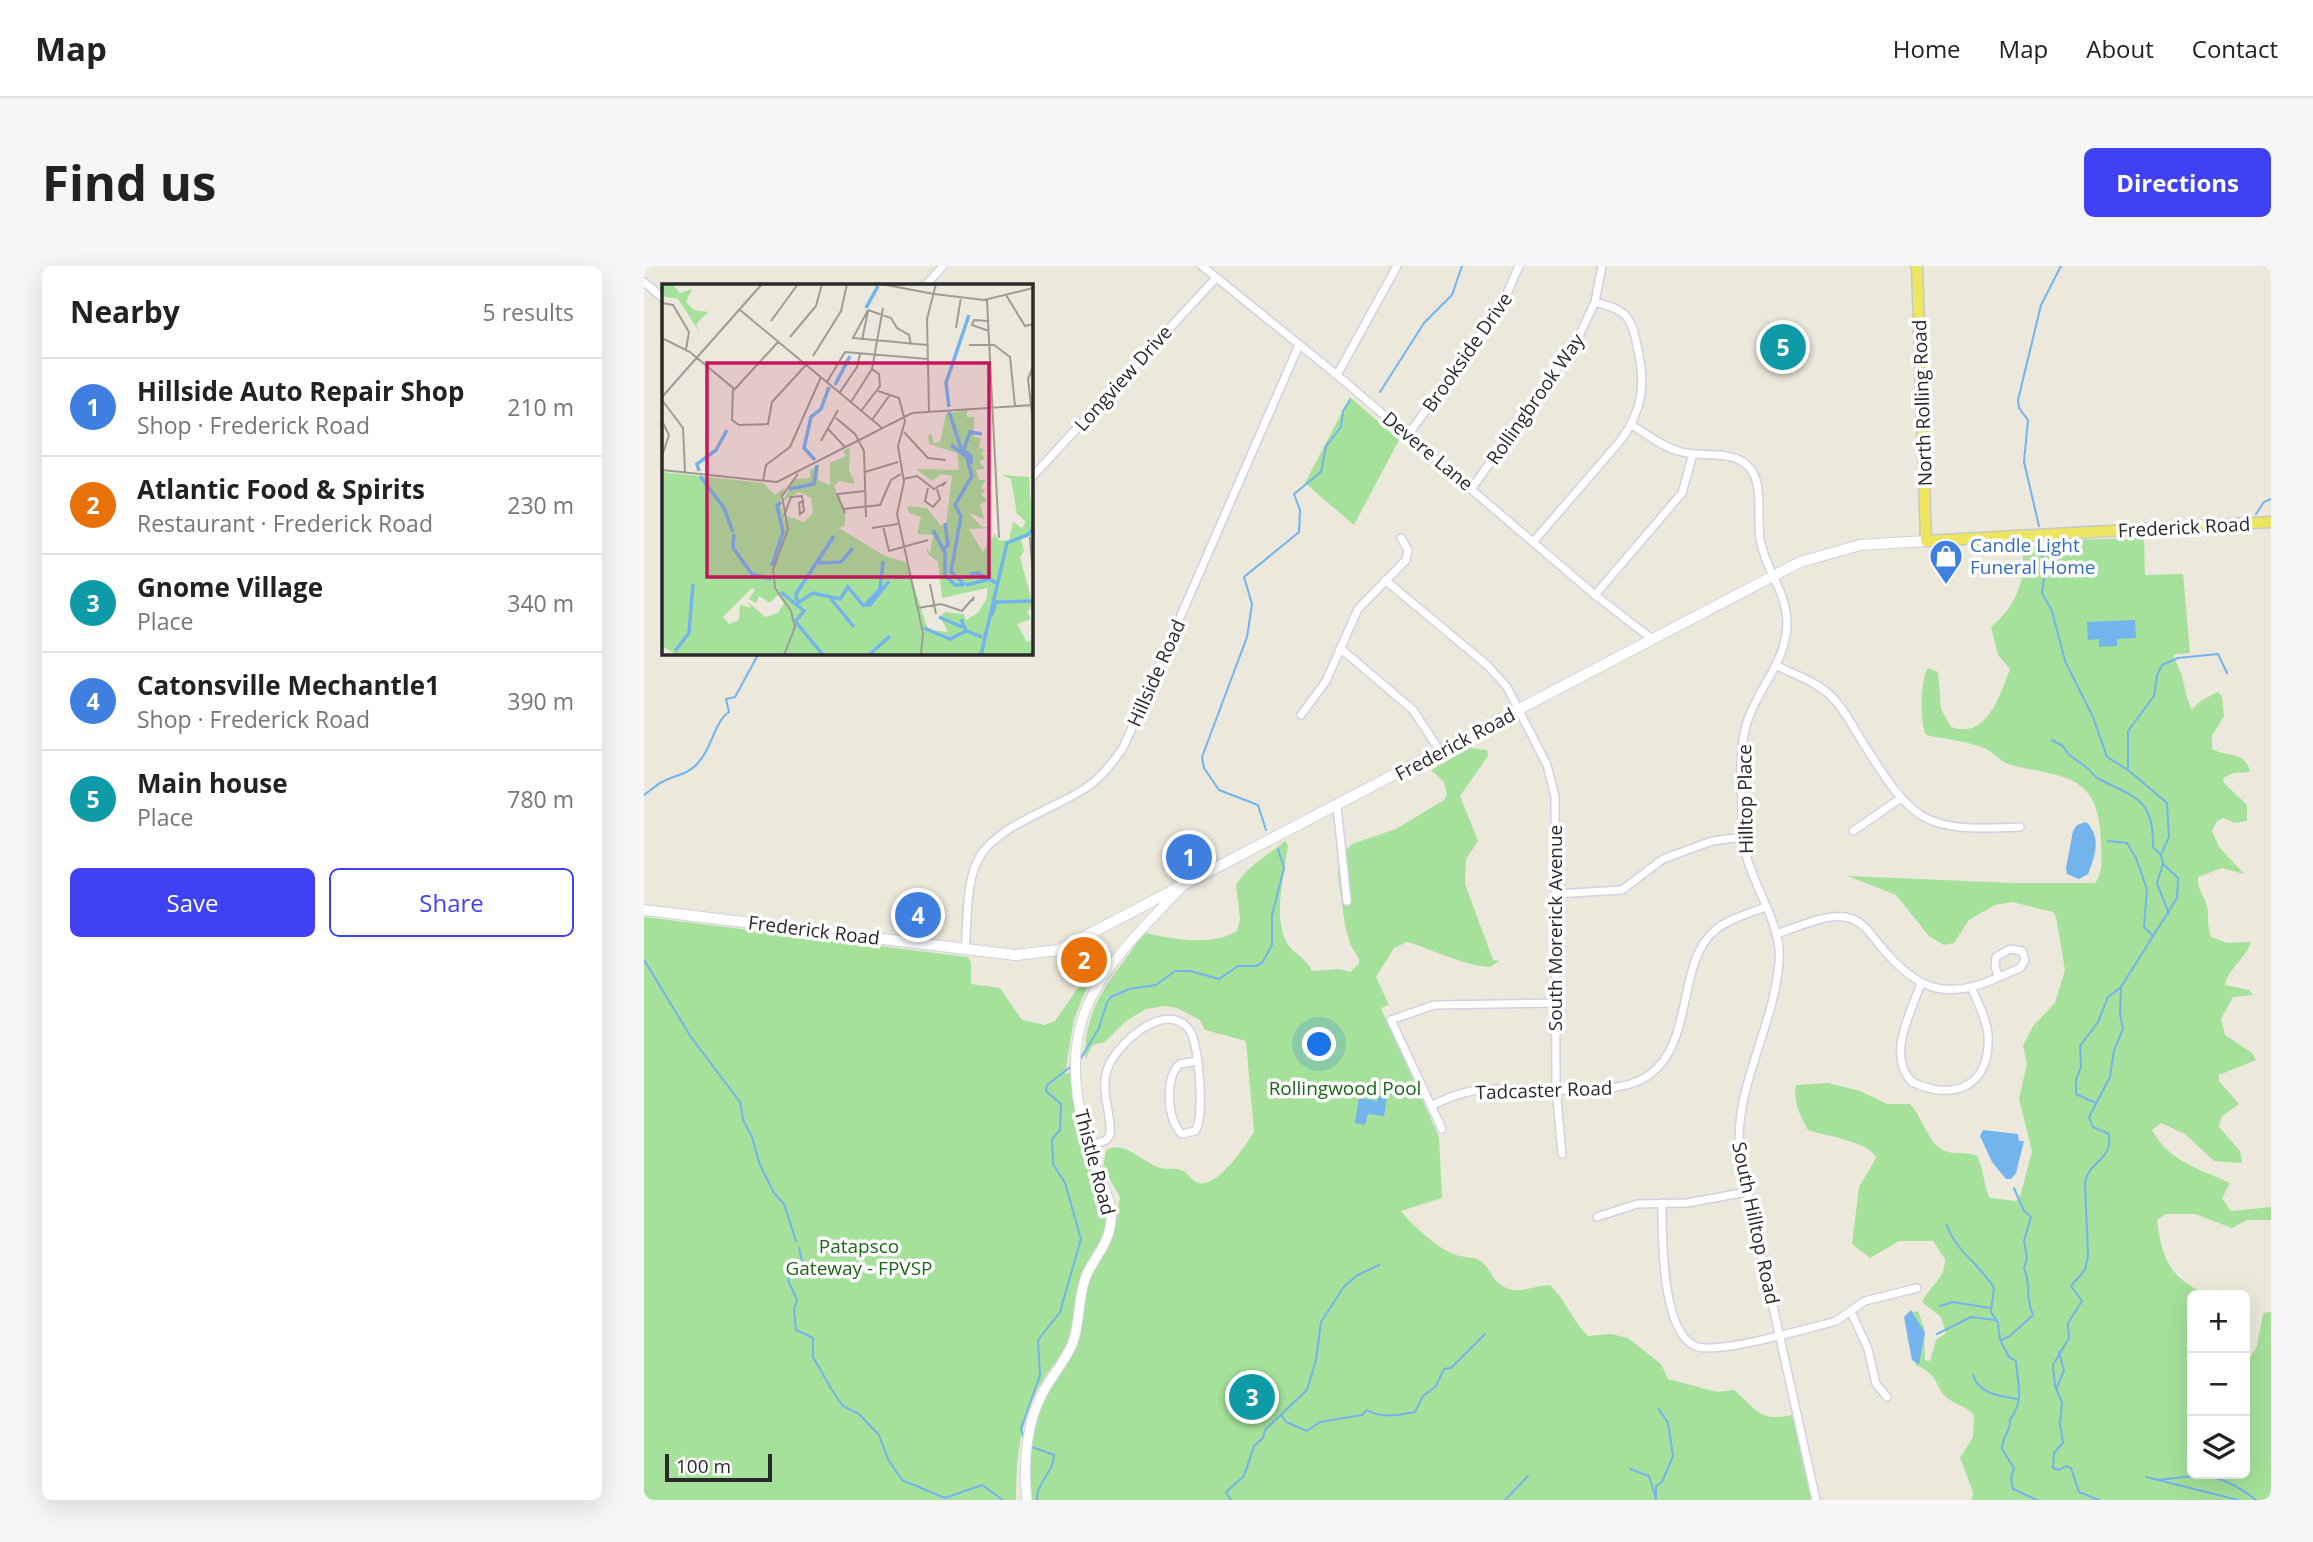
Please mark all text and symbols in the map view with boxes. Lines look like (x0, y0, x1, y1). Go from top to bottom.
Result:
text: Map (35, 26, 107, 71)
text: Home (1893, 32, 1961, 65)
text: Map (1999, 32, 2048, 65)
text: About (2086, 32, 2154, 65)
text: Contact (2192, 32, 2278, 65)
button: Directions (2084, 148, 2271, 217)
text: Find us (42, 149, 216, 215)
inset map (662, 284, 1032, 654)
street label: Brookside Drive (1416, 287, 1518, 417)
text: Nearby (70, 291, 180, 332)
text: 5 results (483, 296, 574, 328)
street label: Longview Drive (1068, 319, 1178, 437)
street label: North Rolling Road (1906, 319, 1938, 487)
pin: 5 (1760, 321, 1806, 373)
street label: Rollingbrook Way (1480, 328, 1590, 470)
text: Hillside Auto Repair Shop (137, 373, 464, 409)
text: 1 (86, 391, 100, 423)
text: 210 m (507, 391, 574, 423)
street label: Devere Lane (1377, 405, 1479, 497)
text: Shop · Frederick Road (137, 409, 370, 441)
text: Atlantic Food & Spirits (137, 471, 425, 507)
text: 2 (86, 489, 100, 521)
text: 230 m (507, 489, 574, 521)
text: Restaurant · Frederick Road (137, 507, 433, 539)
street label: Frederick Road (2117, 511, 2251, 543)
place label: Candle Light Funeral Home (1970, 532, 2096, 580)
shop icon: Candle Light Funeral Home (1927, 537, 1965, 586)
text: Gnome Village (137, 569, 323, 605)
text: 3 (86, 587, 100, 619)
text: 340 m (507, 587, 574, 619)
text: Place (137, 605, 193, 637)
street label: Hillside Road (1121, 615, 1191, 731)
text: Catonsville Mechantle1 (137, 667, 440, 703)
text: 4 (86, 685, 100, 717)
text: 390 m (507, 685, 574, 717)
street label: Frederick Road (1390, 701, 1520, 787)
text: Shop · Frederick Road (137, 703, 370, 735)
street label: Hilltop Place (1731, 744, 1759, 854)
text: Main house (137, 765, 288, 801)
text: 5 (86, 783, 100, 815)
text: 780 m (507, 783, 574, 815)
text: Place (137, 801, 193, 833)
street label: South Morerick Avenue (1542, 825, 1568, 1031)
pin: 1 (1166, 831, 1212, 883)
button: Save (70, 868, 315, 937)
button: Share (329, 868, 574, 937)
pin: 4 (895, 889, 941, 941)
street label: Frederick Road (747, 909, 881, 951)
pin: 2 (1061, 934, 1107, 986)
your location (1302, 1027, 1336, 1061)
park label: Rollingwood Pool (1269, 1075, 1421, 1101)
street label: Tadcaster Road (1475, 1075, 1613, 1105)
street label: Thistle Road (1068, 1106, 1122, 1218)
street label: South Hilltop Road (1726, 1139, 1786, 1307)
park label: Patapsco Gateway - FPVSP (785, 1233, 933, 1281)
map controls (2187, 1290, 2250, 1479)
button: + (2187, 1290, 2250, 1353)
button: − (2187, 1353, 2250, 1416)
pin: 3 (1229, 1371, 1275, 1423)
button: layers (2187, 1416, 2250, 1479)
scale bar (665, 1451, 772, 1483)
text: 100 m (676, 1453, 731, 1479)

